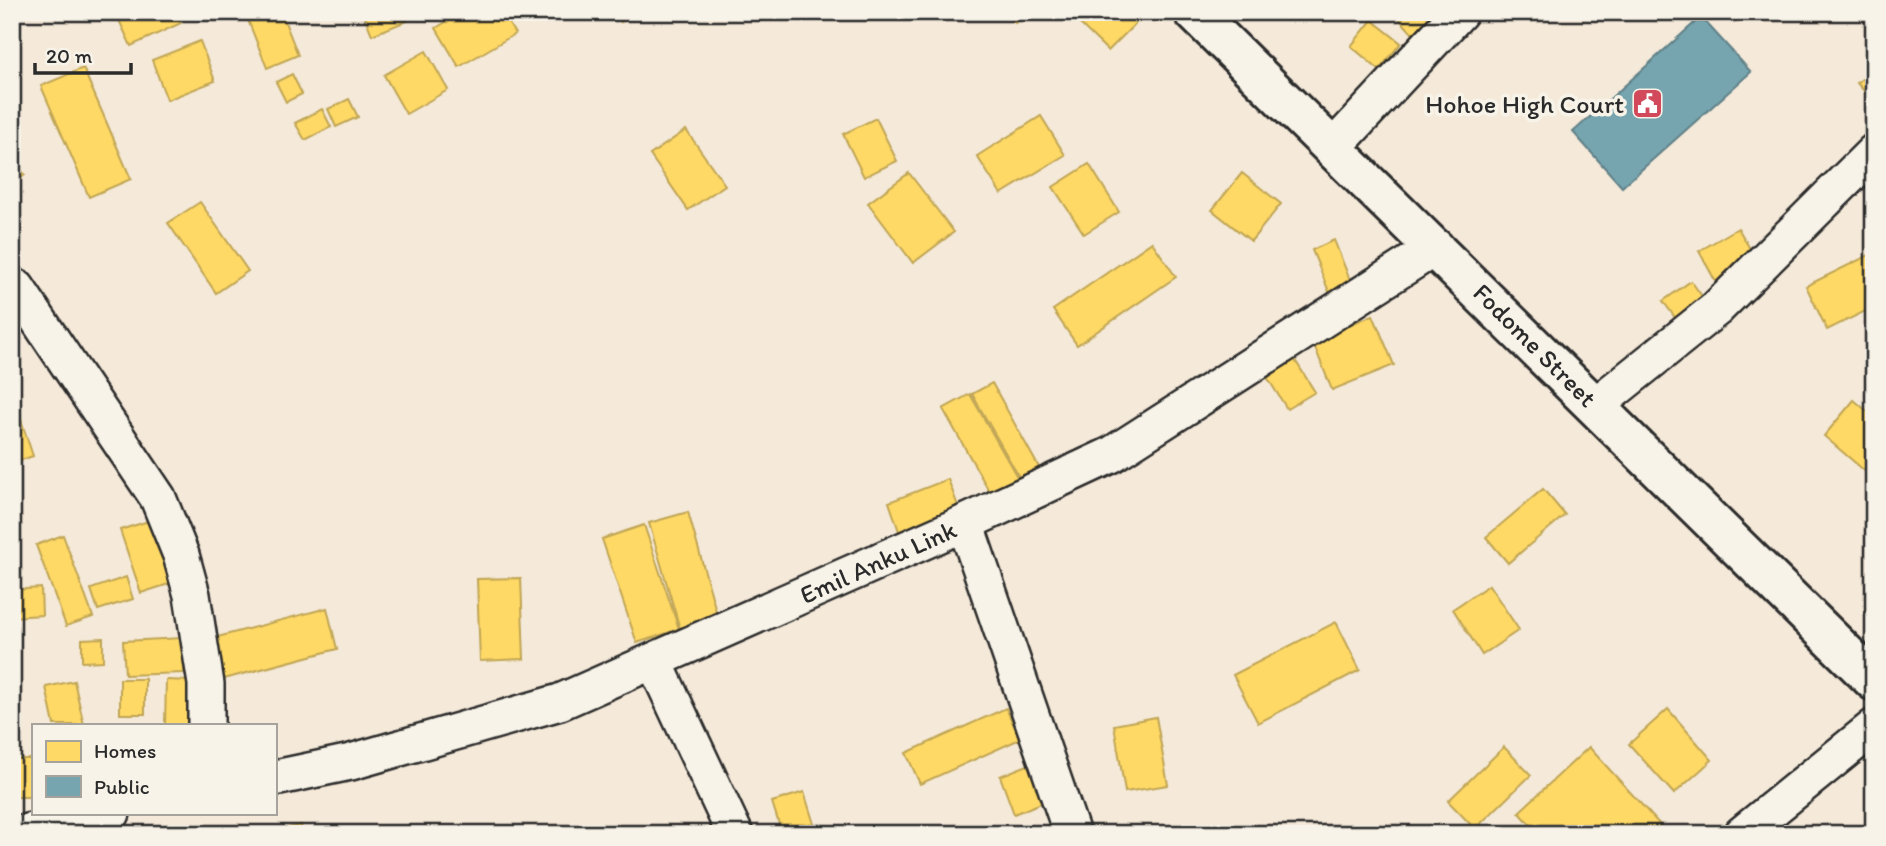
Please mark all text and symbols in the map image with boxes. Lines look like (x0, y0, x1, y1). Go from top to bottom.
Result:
scale bar (35, 32, 131, 76)
text: 20 m (46, 43, 93, 68)
public building icon: Hohoe High Court (1630, 87, 1664, 121)
place label: Hohoe High Court (1425, 88, 1624, 120)
street label: Fodome Street (1466, 276, 1604, 414)
street label: Emil Anku Link (795, 513, 962, 611)
legend (32, 724, 276, 814)
text: Homes (94, 738, 156, 763)
text: Public (94, 774, 150, 799)

